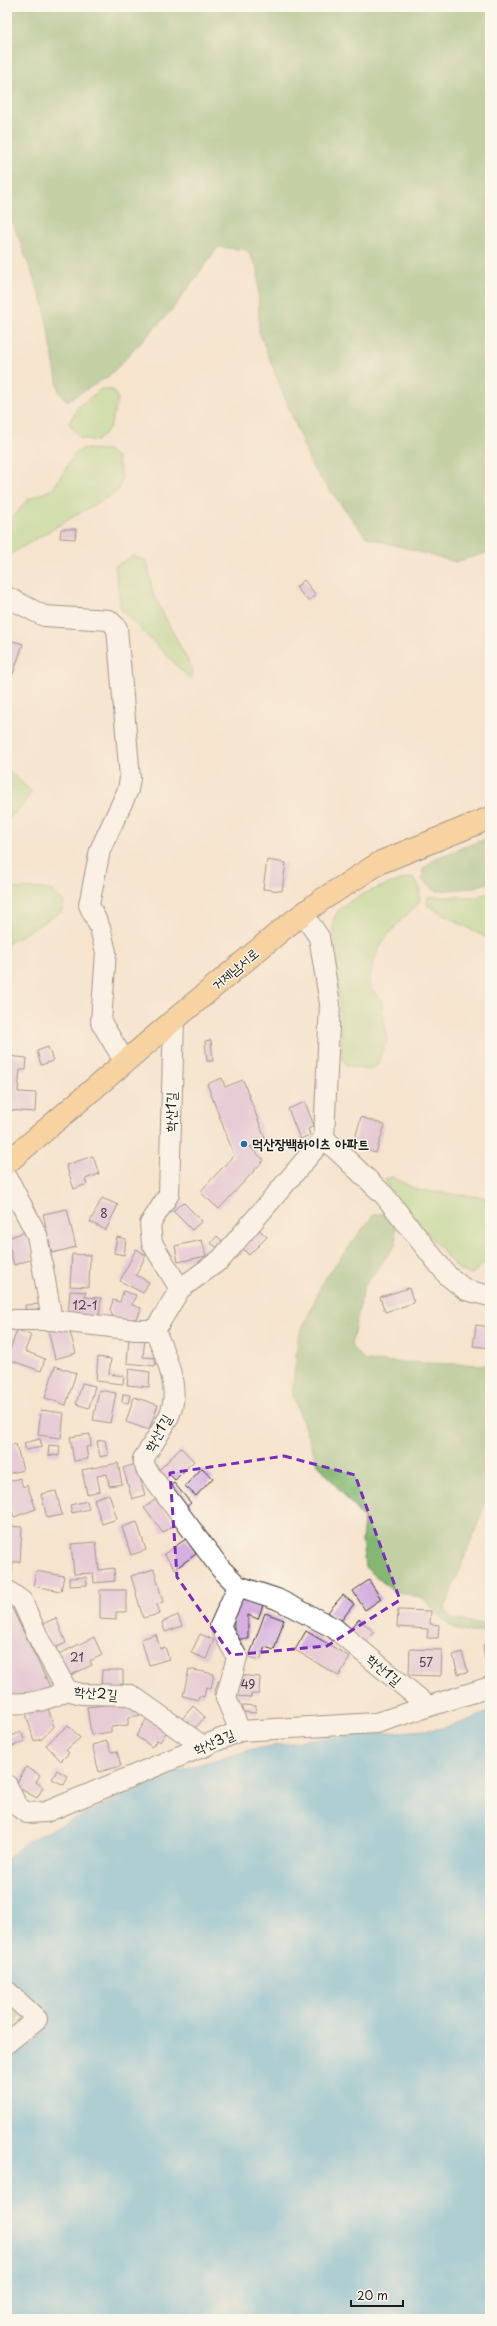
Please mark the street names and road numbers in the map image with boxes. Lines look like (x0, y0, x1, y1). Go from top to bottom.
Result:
street label: 거제남서로 (206, 942, 263, 995)
street label: 학산1길 (160, 1091, 181, 1132)
street label: 학산1길 (139, 1410, 177, 1455)
street label: 학산1길 (362, 1649, 407, 1691)
street label: 학산2길 (73, 1680, 119, 1705)
street label: 학산3길 (190, 1723, 238, 1760)

